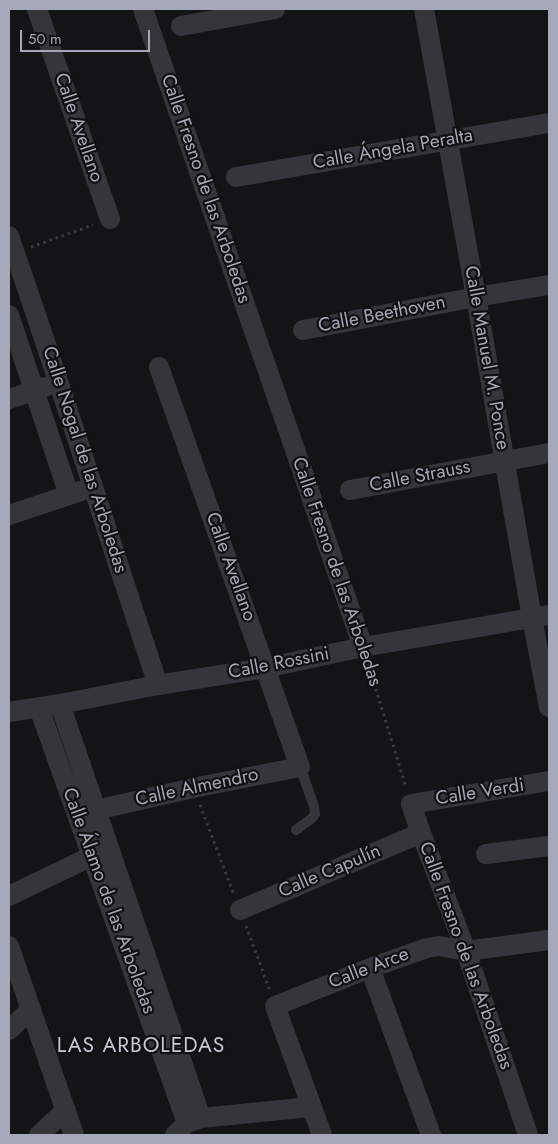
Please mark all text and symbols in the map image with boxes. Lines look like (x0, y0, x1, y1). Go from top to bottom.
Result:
scale bar (22, 20, 152, 52)
text: 50 m (28, 28, 62, 50)
street label: Calle Avellano (49, 70, 107, 186)
street label: Calle Fresno de las Arboledas (155, 72, 255, 306)
street label: Calle Ángela Peralta (311, 125, 475, 175)
street label: Calle Manuel M. Ponce (459, 264, 513, 452)
street label: Calle Beethoven (317, 292, 447, 338)
street label: Calle Nogal de las Arboledas (37, 344, 131, 576)
street label: Calle Fresno de las Arboledas (286, 455, 386, 689)
street label: Calle Strauss (368, 456, 472, 498)
street label: Calle Avellano (200, 510, 260, 624)
street label: Calle Rossini (226, 643, 332, 685)
street label: Calle Almendro (133, 764, 261, 812)
street label: Calle Verdi (434, 775, 526, 811)
street label: Calle Álamo de las Arboledas (56, 785, 160, 1017)
street label: Calle Fresno de las Arboledas (413, 839, 517, 1073)
street label: Calle Capulín (276, 840, 384, 904)
street label: Calle Arce (326, 943, 412, 995)
district label: LAS ARBOLEDAS (55, 1034, 227, 1060)

